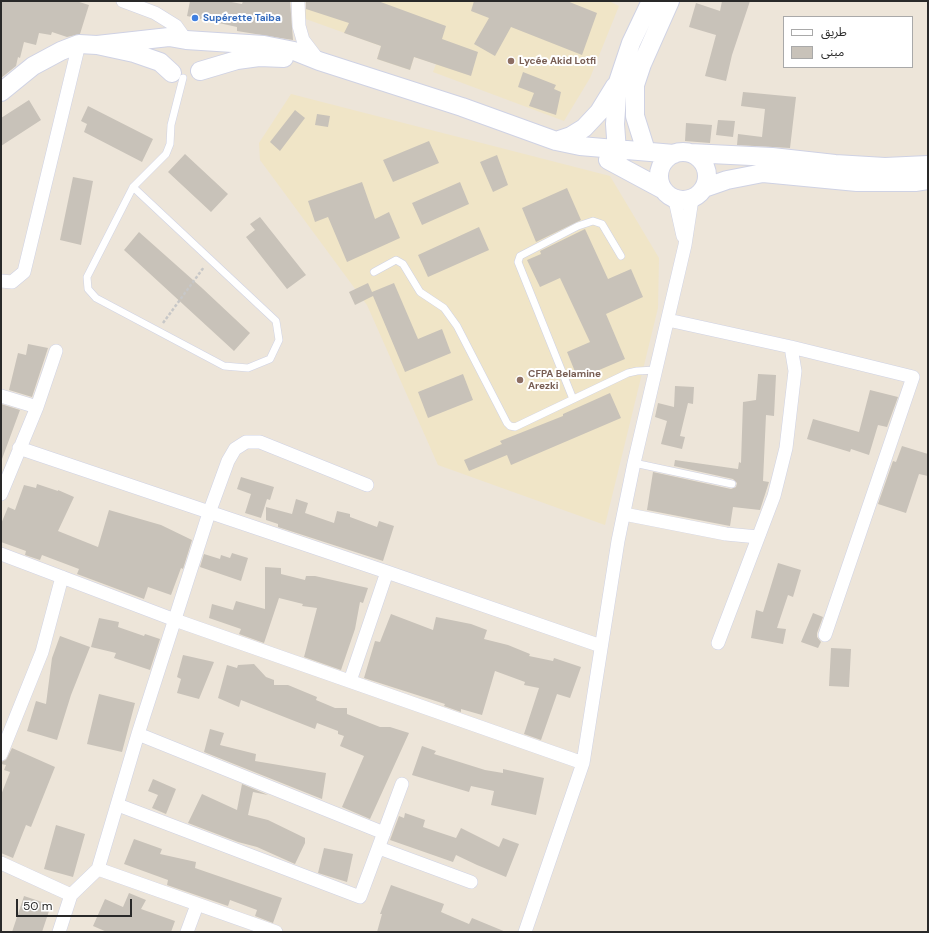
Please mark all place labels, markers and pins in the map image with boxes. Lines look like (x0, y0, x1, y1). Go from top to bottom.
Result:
place label: Supérette Taiba (203, 12, 281, 24)
marker: Supérette Taiba (190, 13, 200, 23)
place label: Lycée Akid Lotfi (519, 55, 596, 67)
marker: Lycée Akid Lotfi (506, 56, 516, 66)
place label: CFPA Belamine Arezki (528, 368, 601, 392)
marker: CFPA Belamine Arezki (515, 375, 525, 385)

